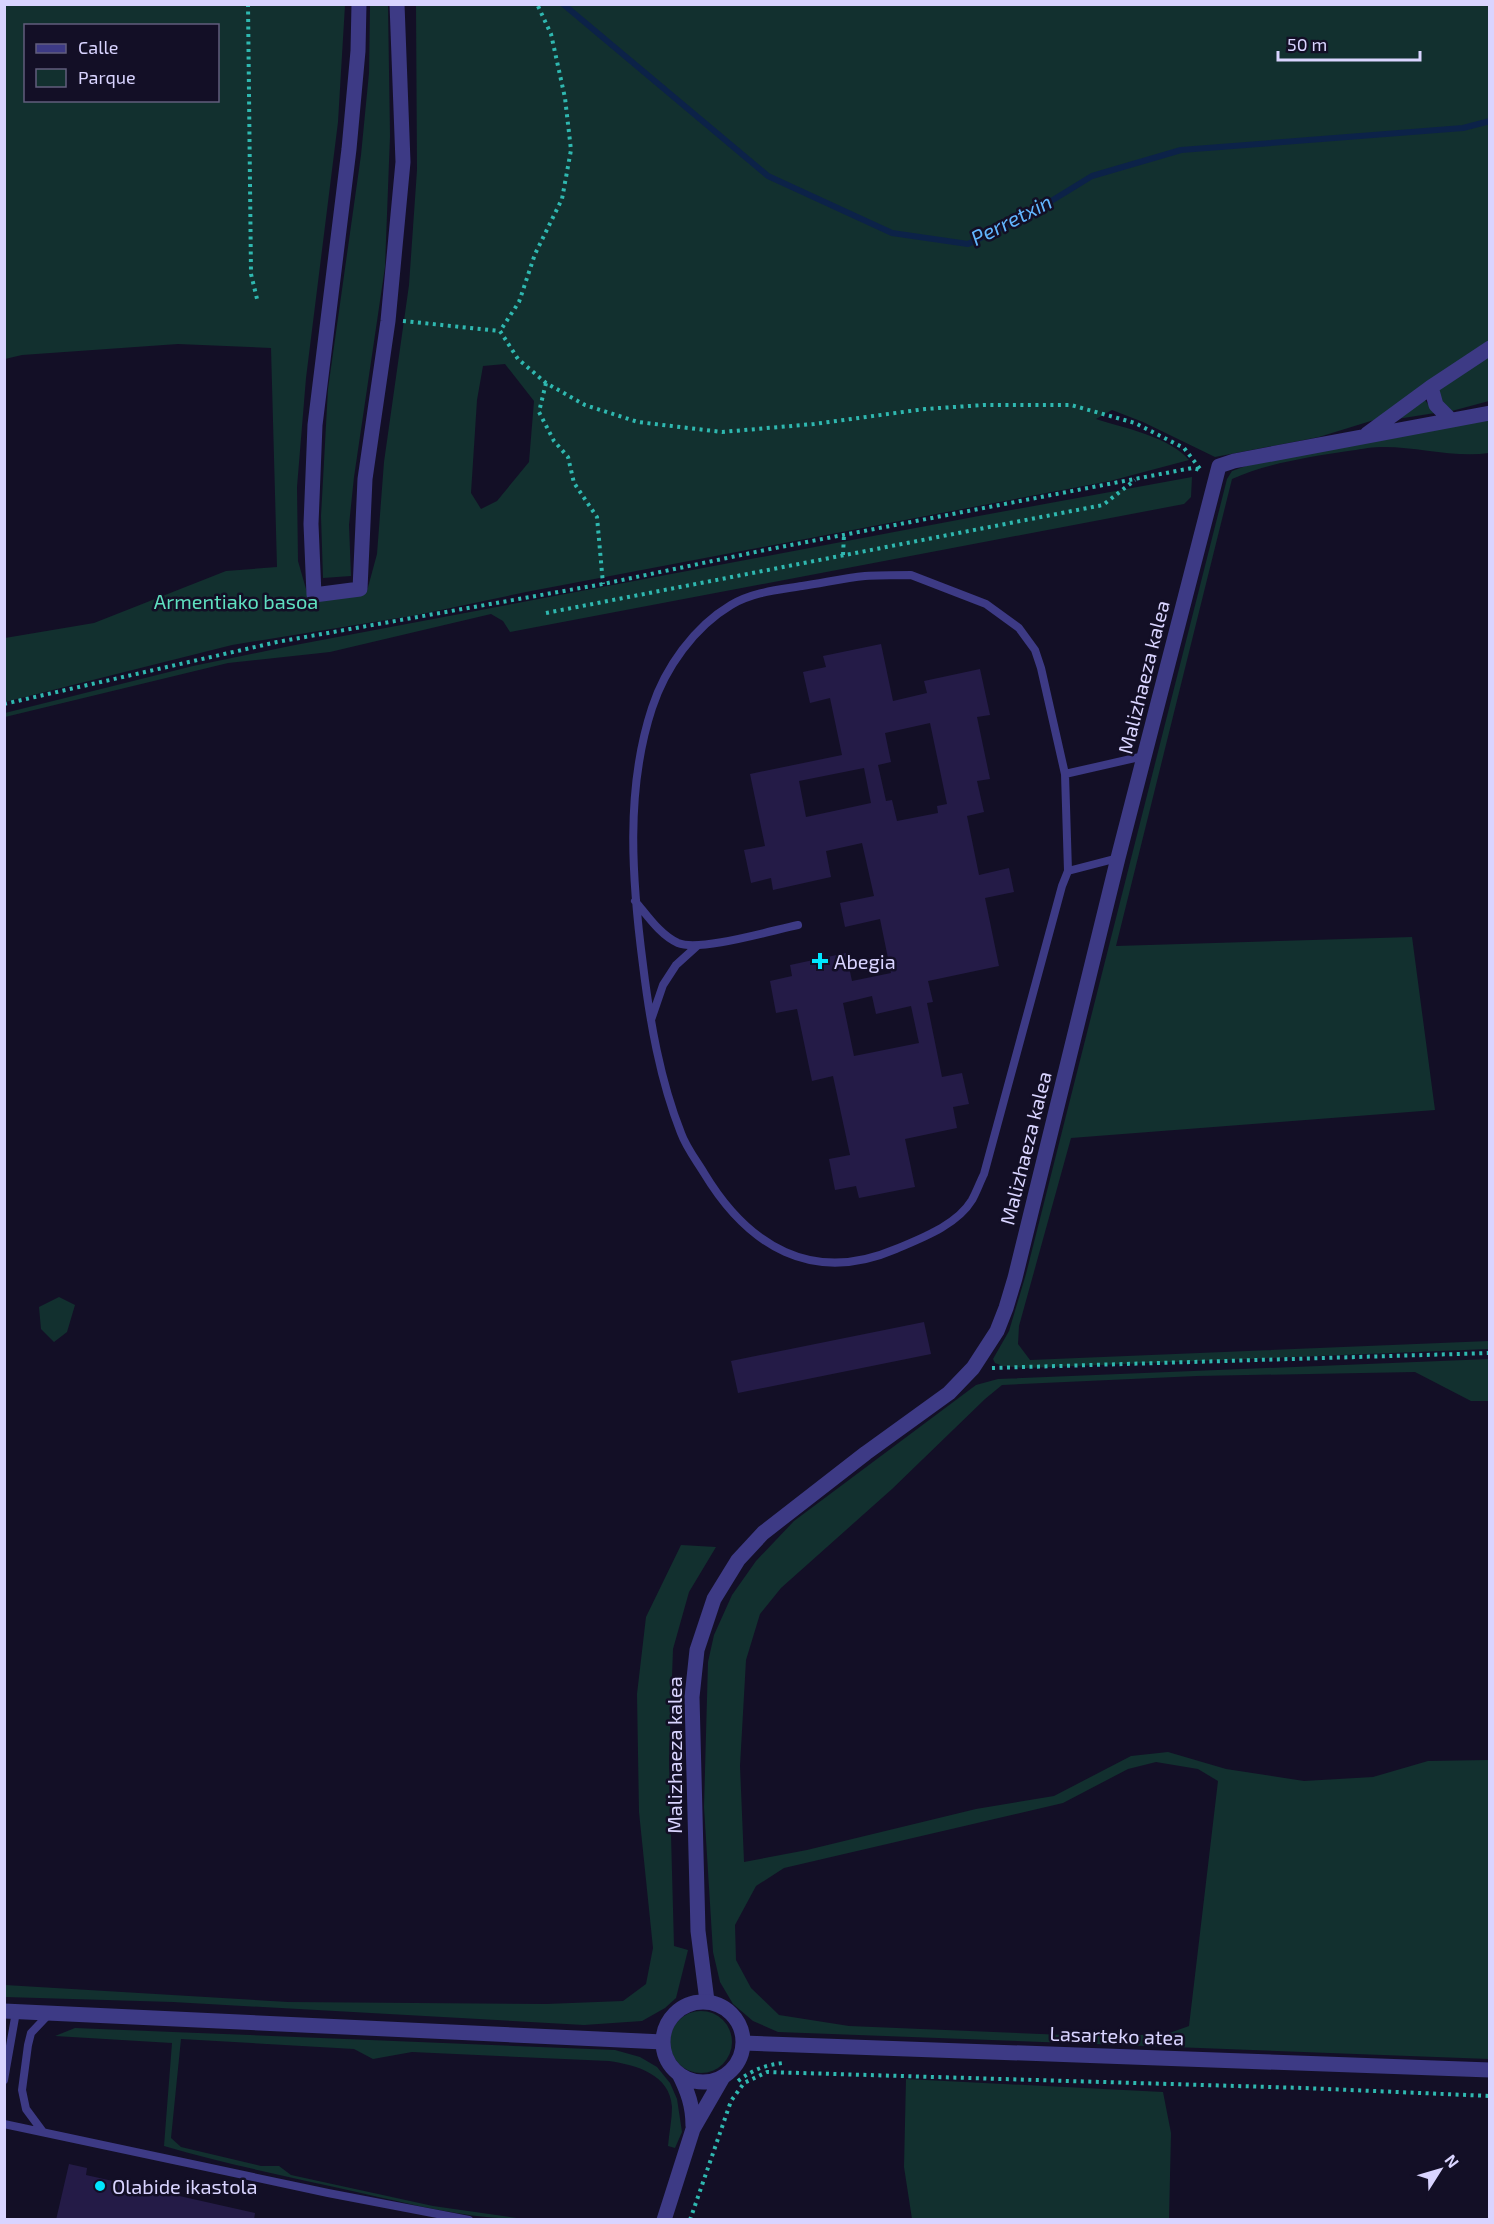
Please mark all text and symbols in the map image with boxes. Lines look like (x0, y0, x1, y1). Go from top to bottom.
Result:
legend (24, 24, 219, 102)
scale bar (1278, 24, 1420, 62)
text: 50 m (1287, 33, 1327, 55)
text: Calle (78, 36, 119, 58)
text: Parque (78, 66, 136, 88)
water label: Perretxin (966, 188, 1056, 250)
park label: Armentiako basoa (154, 589, 318, 613)
street label: Malizhaeza kalea (1112, 598, 1174, 756)
place label: Abegia (834, 949, 896, 973)
marker: Abegia (811, 952, 829, 970)
street label: Malizhaeza kalea (994, 1069, 1056, 1227)
street label: Malizhaeza kalea (662, 1676, 686, 1834)
street label: Lasarteko atea (1049, 2021, 1185, 2049)
north arrow (1410, 2140, 1470, 2200)
text: N (1441, 2150, 1463, 2171)
place label: Olabide ikastola (112, 2174, 257, 2198)
marker: Olabide ikastola (93, 2179, 107, 2193)

